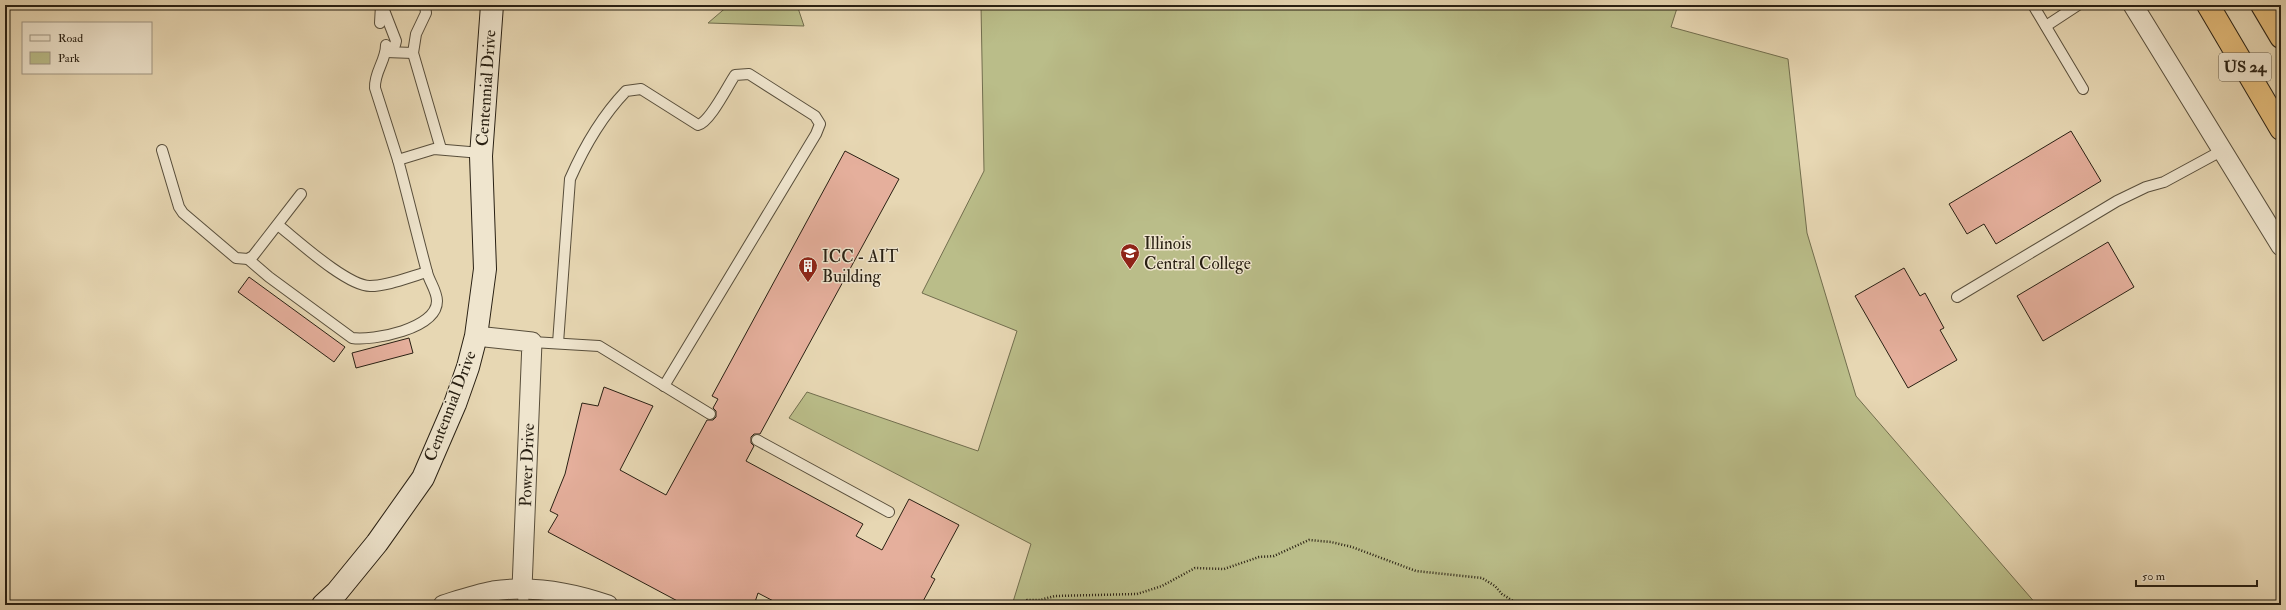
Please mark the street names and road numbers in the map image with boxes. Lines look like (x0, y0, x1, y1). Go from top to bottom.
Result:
street label: Centennial Drive (471, 29, 501, 147)
road number: US 24 (2219, 53, 2271, 81)
street label: Centennial Drive (419, 348, 481, 464)
street label: Power Drive (515, 423, 539, 507)

